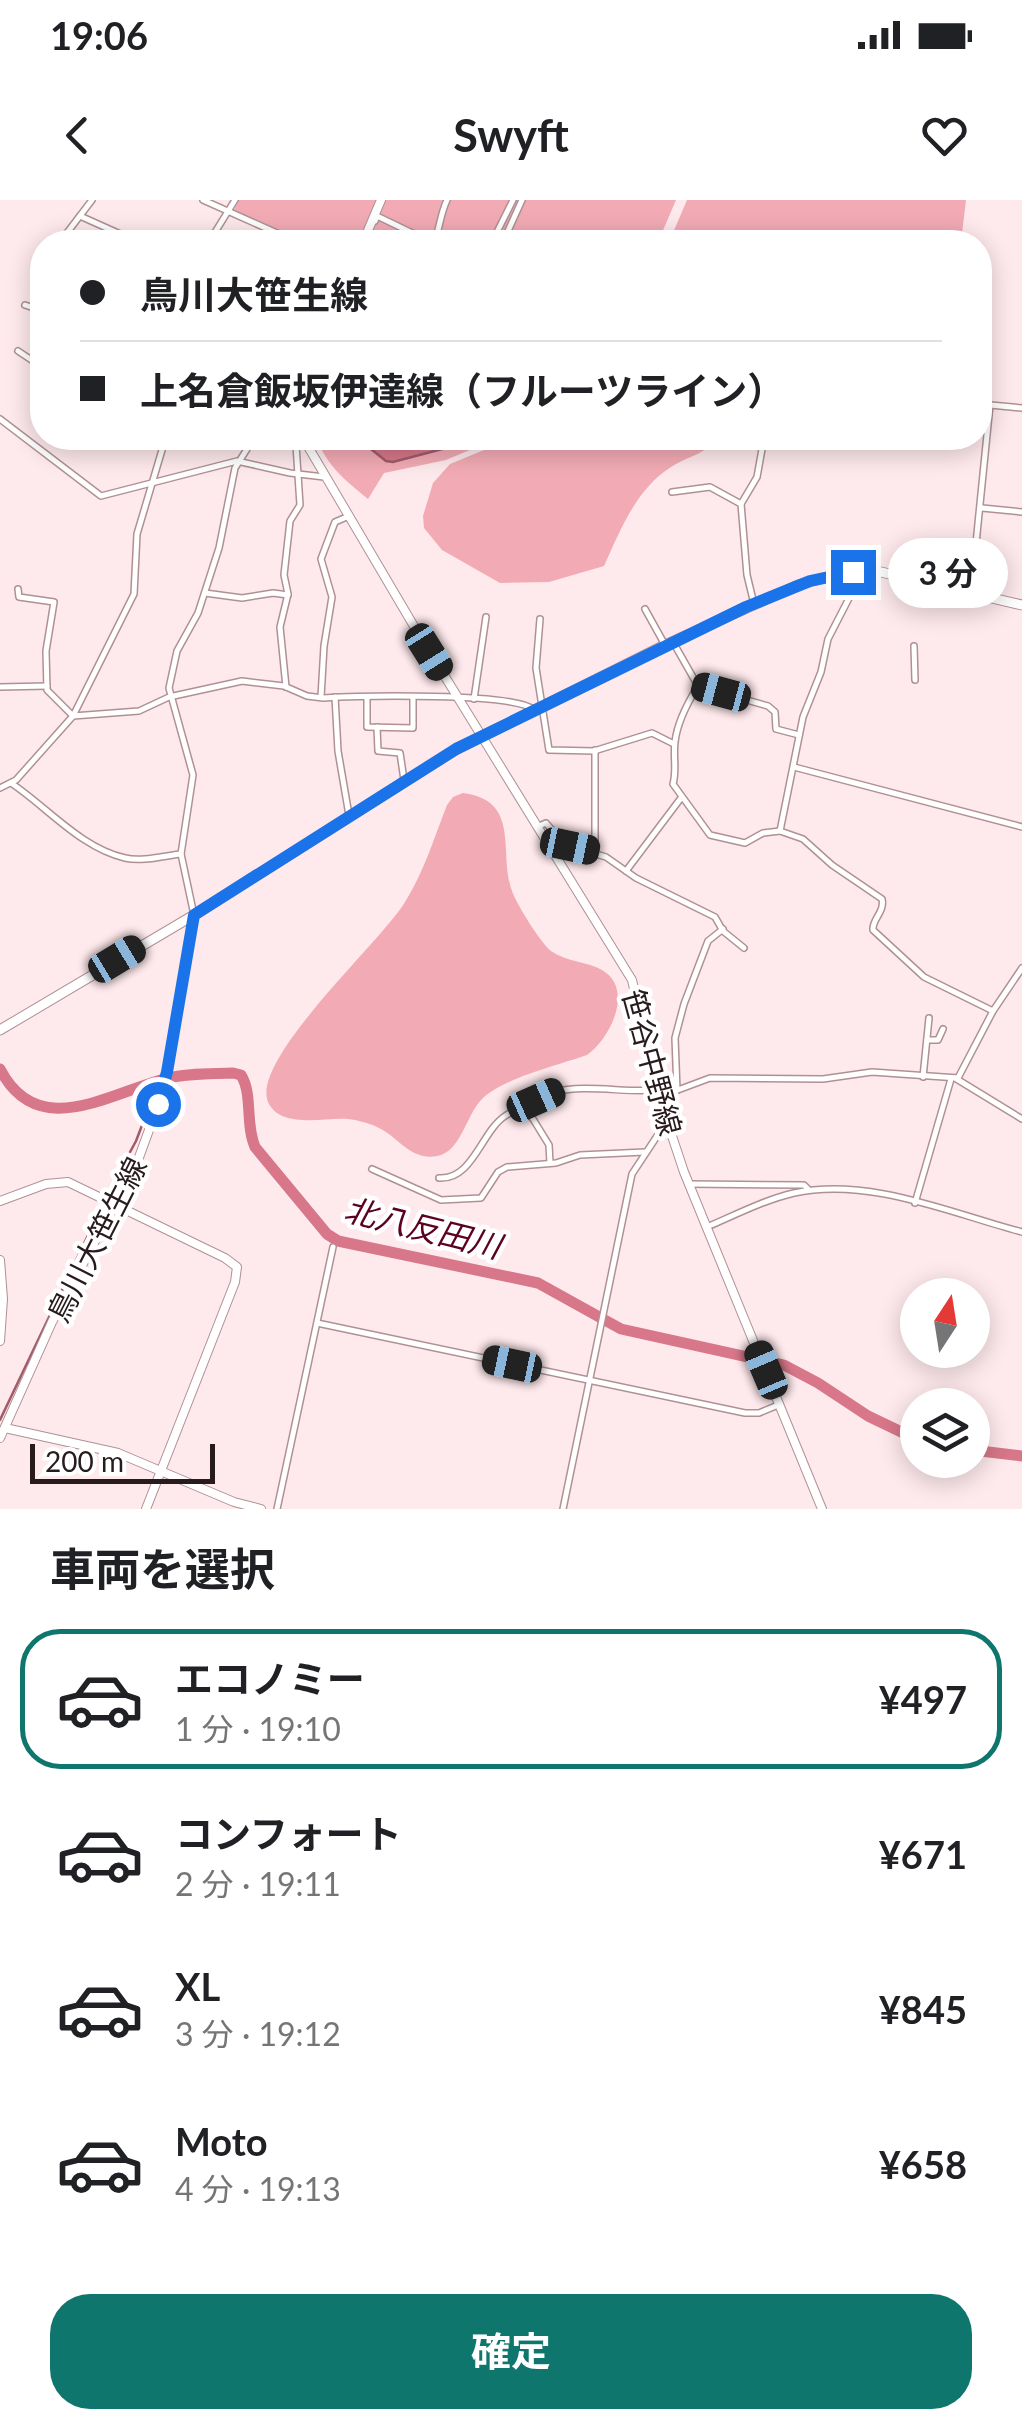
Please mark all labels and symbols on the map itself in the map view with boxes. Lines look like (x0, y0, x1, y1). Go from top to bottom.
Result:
callout: 3 分 (888, 537, 1008, 607)
route end (831, 550, 876, 595)
car (400, 619, 458, 685)
car (688, 670, 754, 714)
car (538, 825, 602, 867)
car (84, 931, 150, 987)
street label: 笹谷中野線 (616, 985, 690, 1139)
car (502, 1074, 570, 1126)
route start (136, 1082, 181, 1127)
street label: 鳥川大笹生線 (39, 1151, 153, 1327)
water label: 北八反田川 (341, 1189, 508, 1266)
north arrow (900, 1278, 990, 1368)
car (740, 1337, 792, 1403)
car (480, 1343, 544, 1385)
scale bar (30, 1439, 215, 1484)

